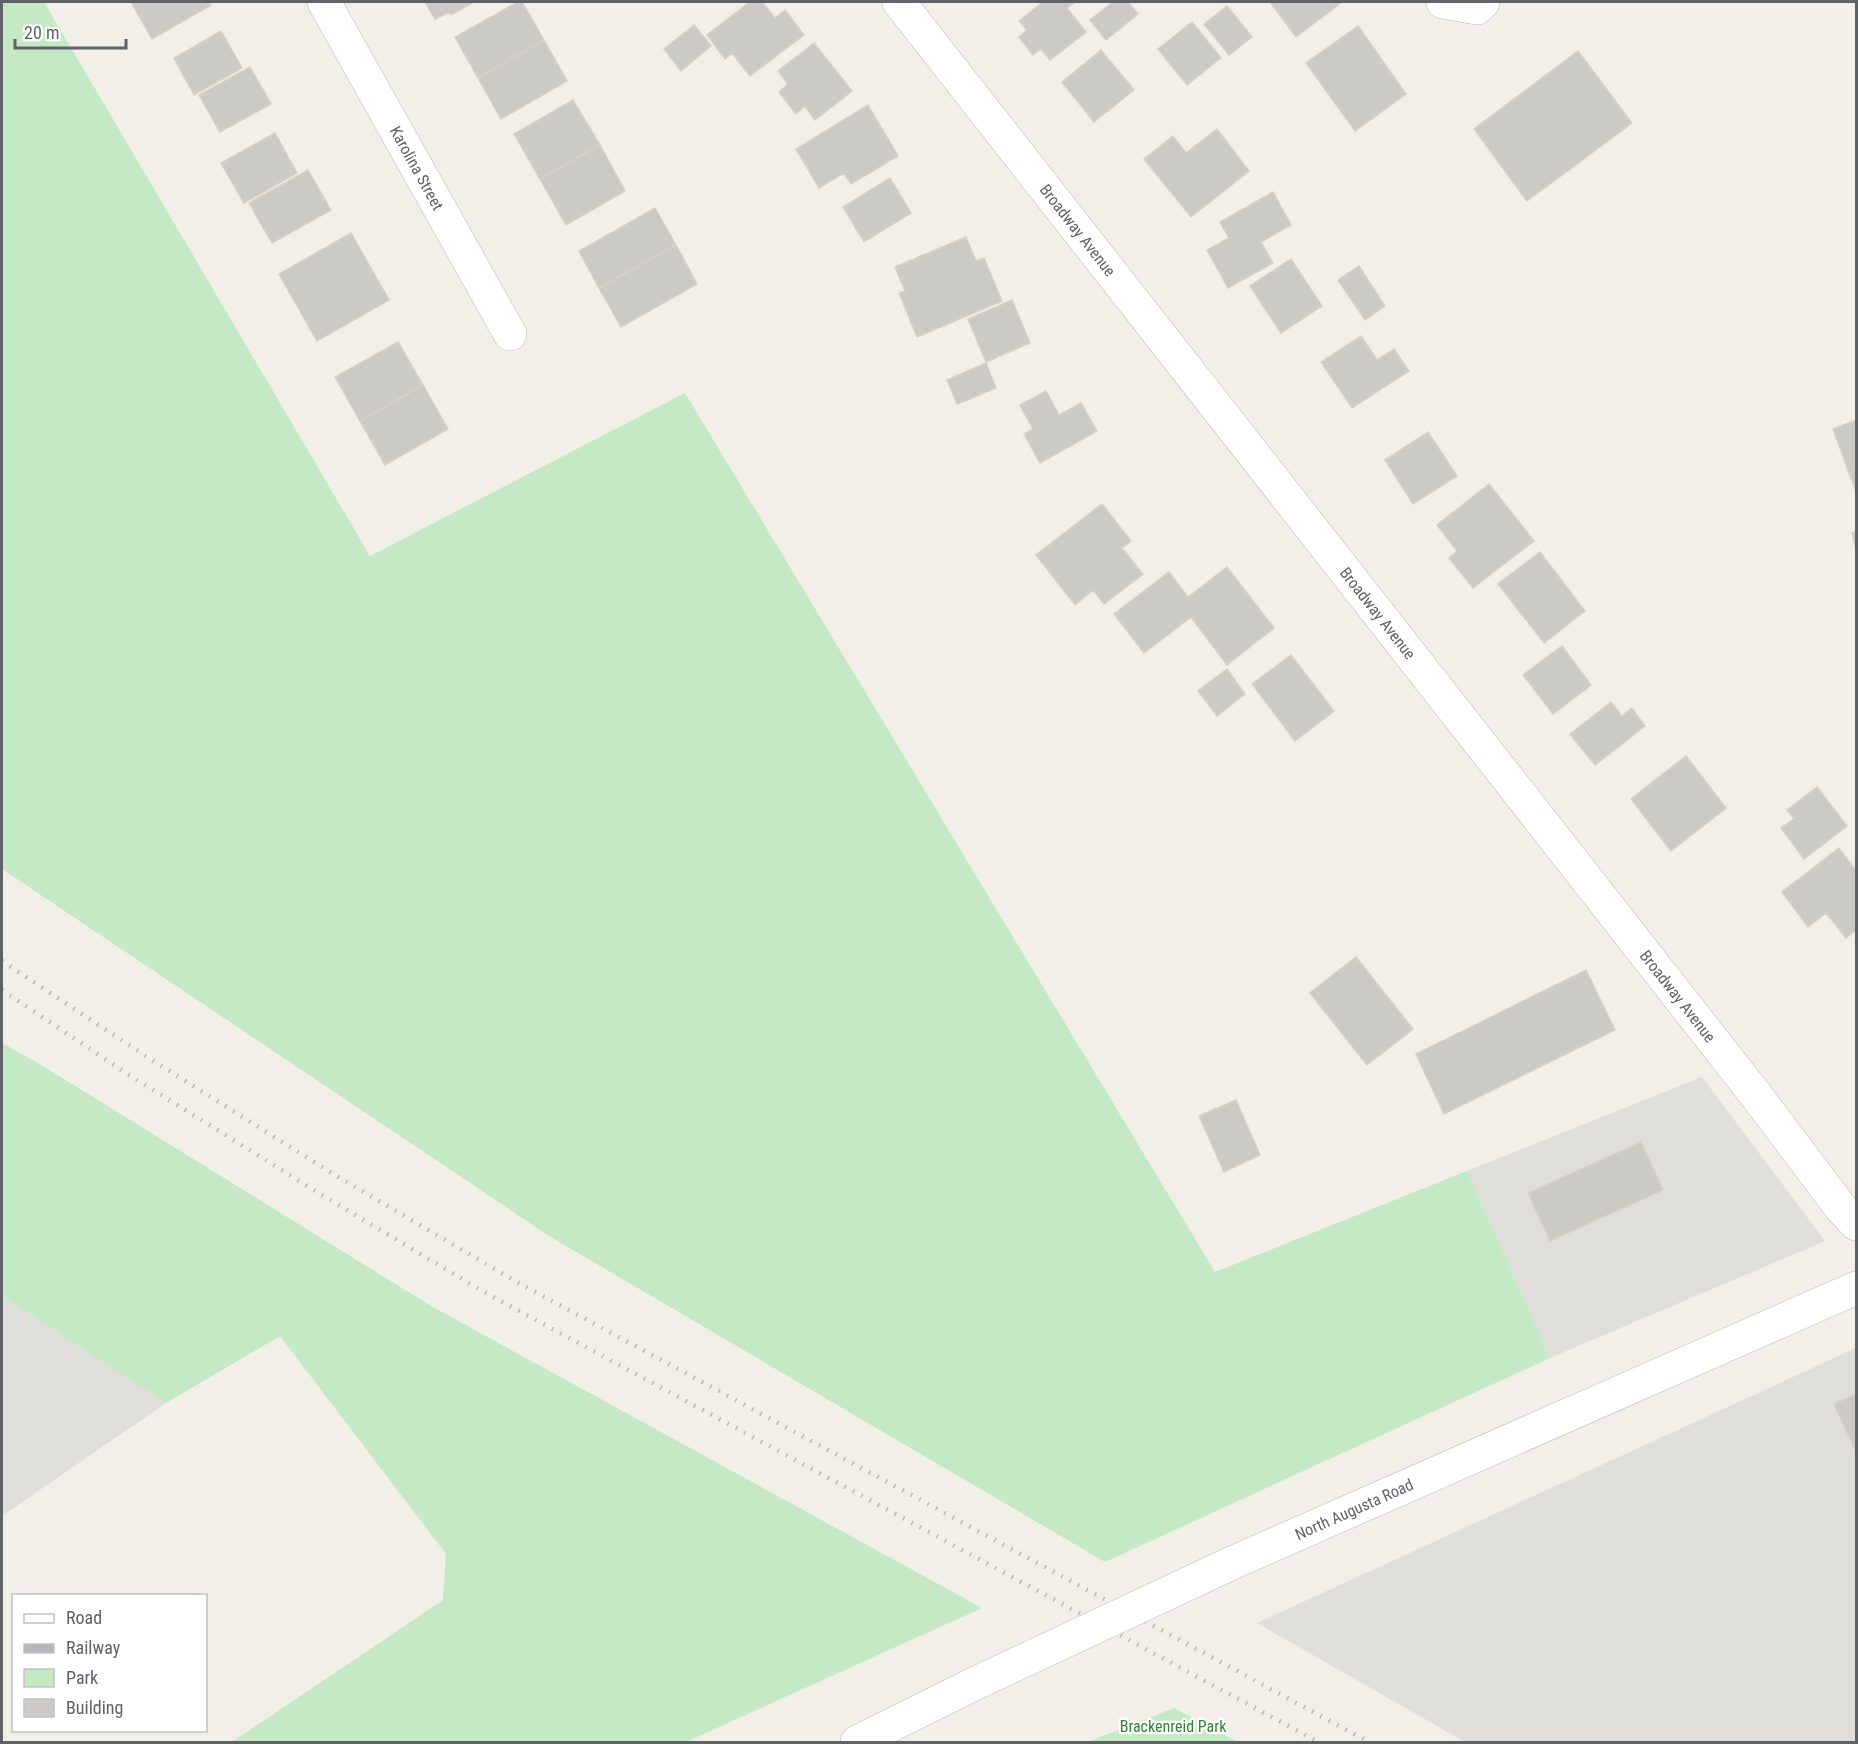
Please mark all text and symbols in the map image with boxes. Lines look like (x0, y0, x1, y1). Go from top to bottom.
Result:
scale bar (15, 12, 126, 50)
text: 20 m (24, 22, 59, 43)
street label: Karolina Street (386, 123, 448, 214)
street label: Broadway Avenue (1036, 181, 1119, 280)
street label: Broadway Avenue (1336, 564, 1419, 663)
street label: Broadway Avenue (1636, 947, 1719, 1046)
street label: North Augusta Road (1292, 1475, 1416, 1544)
legend (12, 1594, 207, 1732)
text: Road (66, 1607, 102, 1628)
text: Railway (66, 1637, 121, 1658)
text: Park (66, 1667, 98, 1688)
text: Building (66, 1697, 123, 1718)
park label: Brackenreid Park (1120, 1717, 1227, 1736)

